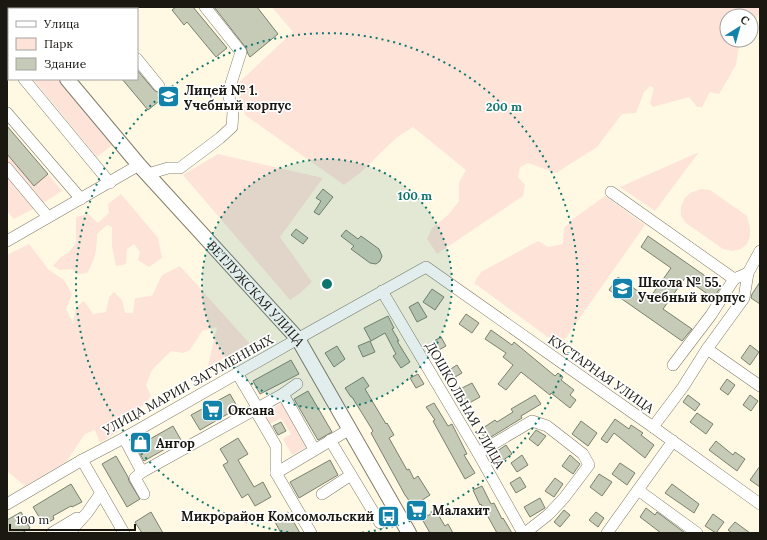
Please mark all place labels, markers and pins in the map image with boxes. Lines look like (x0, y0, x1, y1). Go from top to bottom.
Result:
place label: Лицей № 1. Учебный корпус (184, 82, 292, 114)
school or university icon: Лицей № 1. Учебный корпус (156, 84, 182, 110)
place label: Школа № 55. Учебный корпус (638, 274, 746, 306)
school or university icon: Школа № 55. Учебный корпус (609, 276, 635, 302)
centre of rings (320, 277, 334, 291)
supermarket icon: Оксана (199, 397, 225, 423)
place label: Оксана (228, 402, 275, 419)
shop icon: Ангор (128, 430, 154, 456)
place label: Ангор (156, 435, 195, 452)
supermarket icon: Малахит (404, 497, 430, 523)
place label: Малахит (432, 502, 490, 519)
bus stop icon: Микрорайон Комсомольский (376, 503, 402, 529)
place label: Микрорайон Комсомольский (181, 508, 374, 525)

